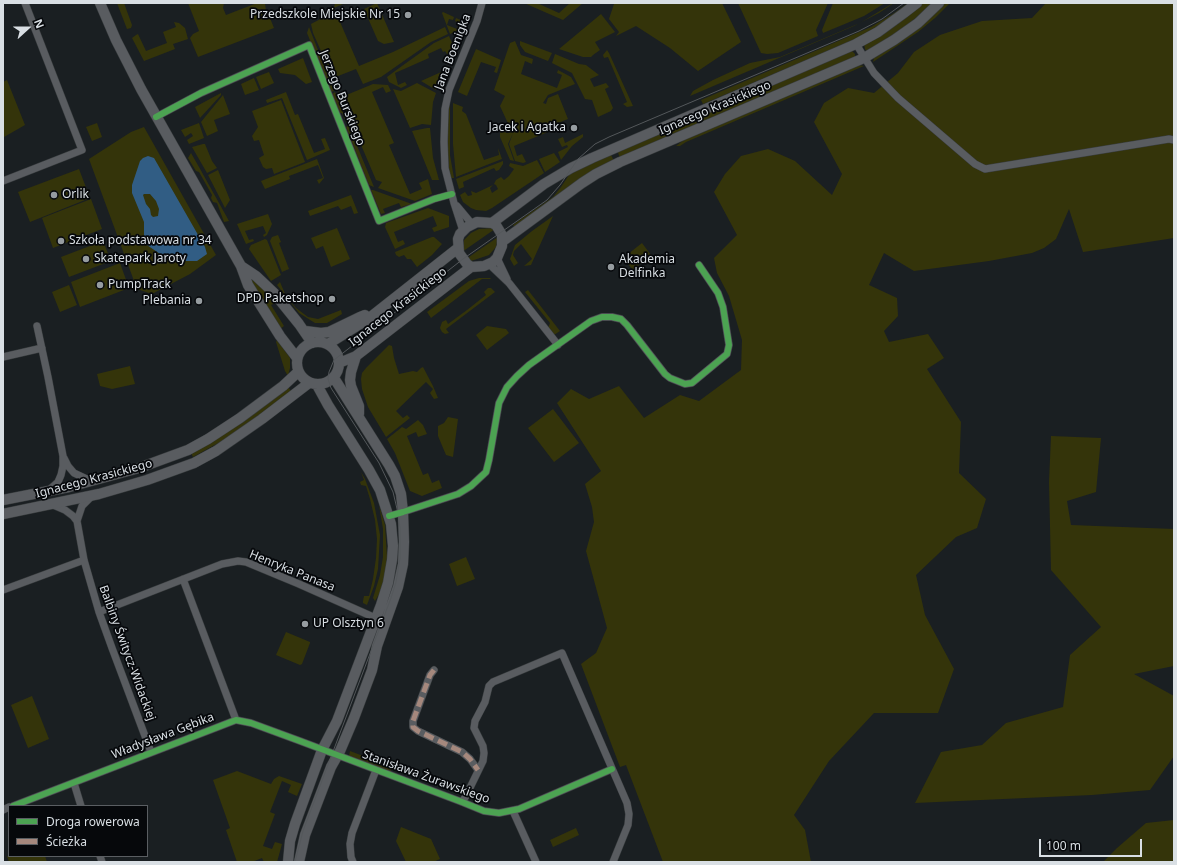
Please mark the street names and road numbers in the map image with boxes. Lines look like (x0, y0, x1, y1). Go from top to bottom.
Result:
street label: Jana Boenigka (432, 12, 474, 92)
street label: Jerzego Burskiego (316, 48, 368, 148)
street label: Ignacego Krasickiego (657, 78, 773, 138)
street label: Ignacego Krasickiego (346, 264, 450, 350)
street label: Ignacego Krasickiego (34, 456, 154, 502)
street label: Henryka Panasa (247, 547, 337, 595)
street label: Balbiny Świtycz-Widackiej (96, 583, 158, 723)
street label: Władysława Gębika (110, 710, 216, 762)
street label: Stanisława Żurawskiego (360, 747, 492, 807)

